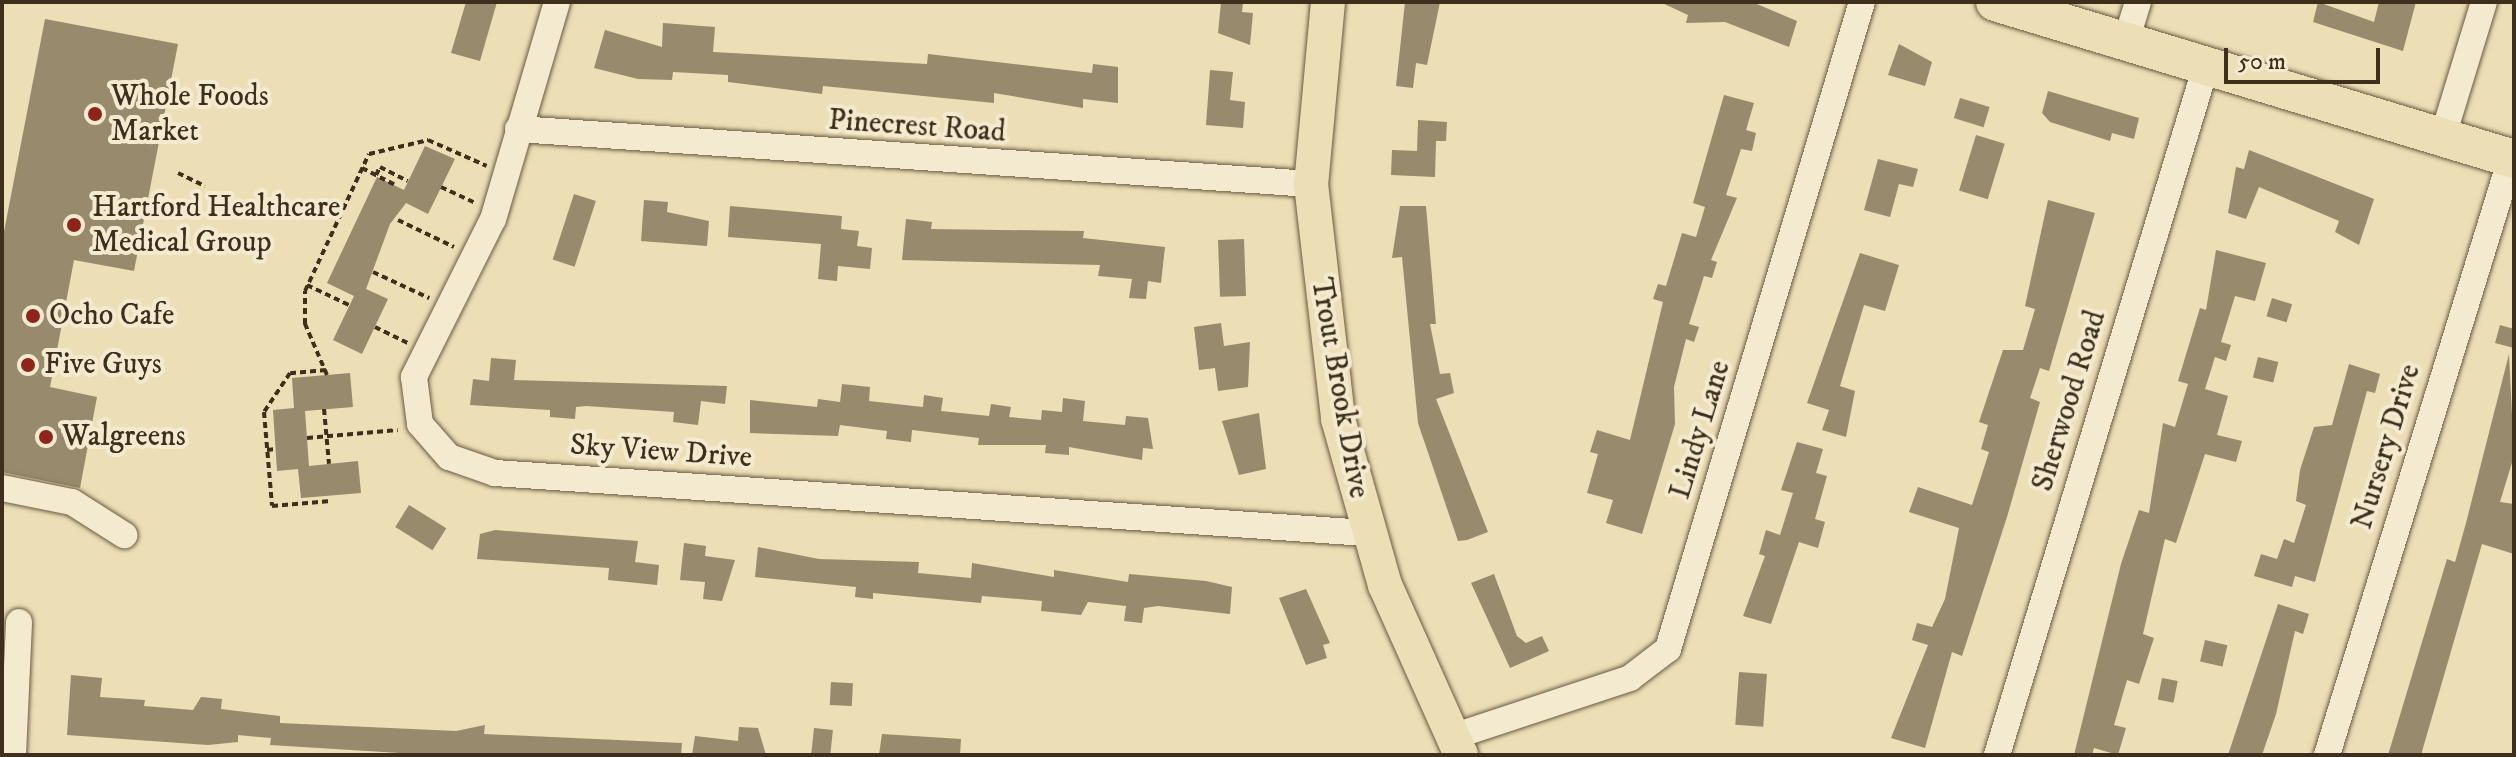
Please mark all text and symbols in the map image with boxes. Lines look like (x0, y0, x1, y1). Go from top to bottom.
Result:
scale bar (2228, 32, 2384, 82)
text: 50 m (2238, 47, 2286, 77)
place label: Whole Foods Market (111, 79, 269, 150)
street label: Pinecrest Road (827, 103, 1007, 151)
marker: Whole Foods Market (86, 105, 104, 123)
place label: Hartford Healthcare Medical Group (92, 190, 340, 260)
marker: Hartford Healthcare Medical Group (63, 214, 85, 236)
street label: Trout Brook Drive (1302, 275, 1376, 501)
place label: Ocho Cafe (49, 298, 174, 334)
street label: Sherwood Road (2025, 306, 2115, 496)
marker: Ocho Cafe (24, 307, 42, 325)
place label: Five Guys (44, 347, 162, 383)
marker: Five Guys (19, 356, 37, 374)
street label: Lindy Lane (1663, 356, 1739, 504)
street label: Nursery Drive (2345, 360, 2429, 534)
place label: Walgreens (62, 419, 186, 455)
marker: Walgreens (37, 428, 55, 446)
street label: Sky View Drive (569, 428, 753, 476)

